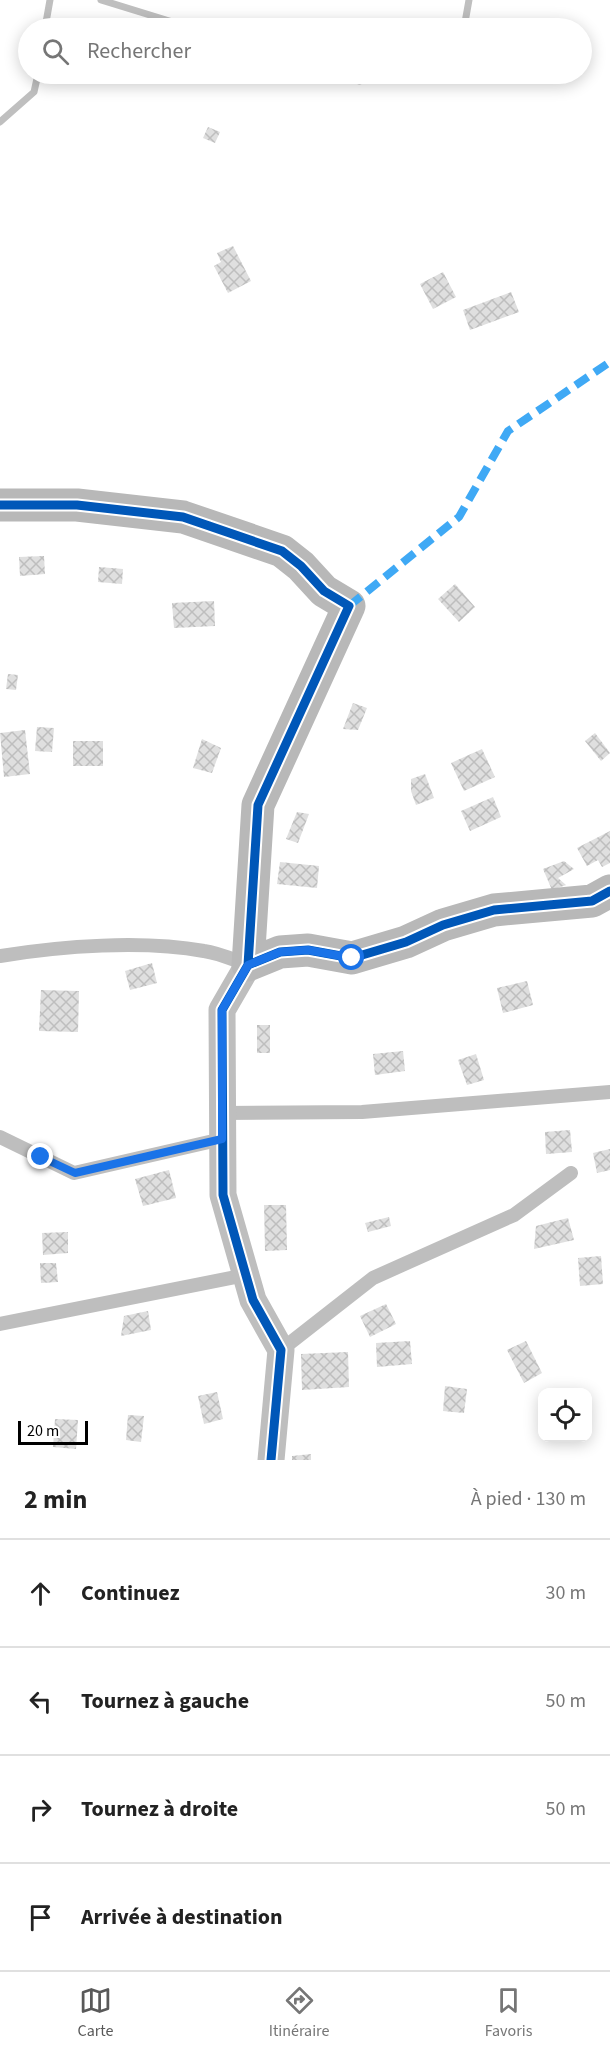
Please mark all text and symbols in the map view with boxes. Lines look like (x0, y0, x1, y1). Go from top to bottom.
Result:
search box (18, 18, 592, 84)
icon: search (39, 35, 72, 68)
text: Rechercher (87, 35, 191, 67)
route start (338, 944, 364, 970)
route end (27, 1143, 53, 1169)
map controls (538, 1388, 592, 1442)
button: locate (538, 1388, 592, 1442)
scale bar (18, 1418, 88, 1446)
text: 20 m (27, 1420, 59, 1442)
text: 2 min (24, 1481, 87, 1518)
text: À pied · 130 m (471, 1485, 586, 1513)
icon: ahead (24, 1577, 57, 1610)
text: Continuez (81, 1577, 180, 1609)
text: 30 m (546, 1579, 586, 1607)
icon: left (24, 1685, 57, 1718)
text: Tournez à gauche (81, 1685, 249, 1717)
text: 50 m (546, 1687, 586, 1715)
icon: right (24, 1793, 57, 1826)
text: Tournez à droite (81, 1793, 238, 1825)
text: 50 m (546, 1795, 586, 1823)
icon: arrive (24, 1901, 57, 1934)
text: Arrivée à destination (81, 1901, 283, 1933)
tab: Carte (78, 1984, 113, 2042)
tab: Itinéraire (269, 1984, 329, 2042)
tab: Favoris (485, 1984, 532, 2042)

